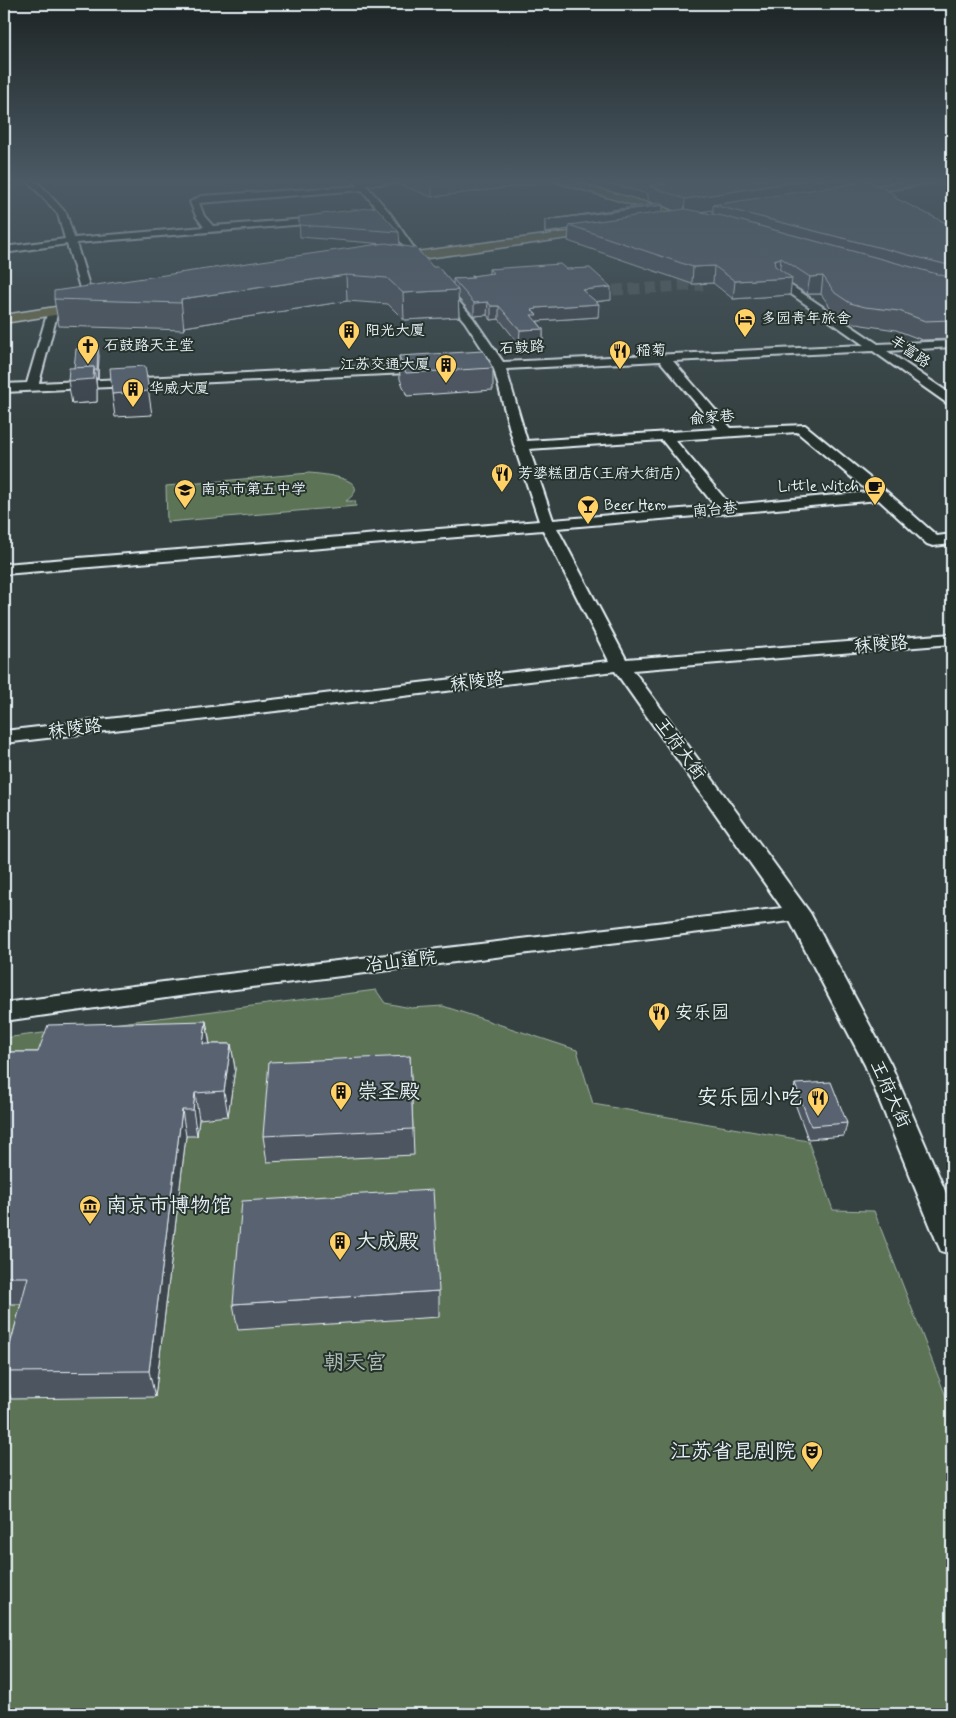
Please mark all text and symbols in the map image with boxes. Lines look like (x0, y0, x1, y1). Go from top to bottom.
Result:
hotel icon: 多园青年旅舍 (733, 307, 757, 338)
place label: 多园青年旅舍 (761, 309, 851, 329)
building icon: 阳光大厦 (337, 319, 361, 350)
place label: 阳光大厦 (365, 321, 425, 341)
street label: 丰富路 (886, 331, 934, 373)
church icon: 石鼓路天主堂 (76, 334, 100, 365)
place label: 石鼓路天主堂 (104, 336, 194, 356)
street label: 石鼓路 (499, 337, 545, 359)
restaurant icon: 稲菊 (608, 339, 632, 370)
place label: 稲菊 (636, 341, 666, 361)
building icon: 江苏交通大厦 (434, 353, 458, 384)
place label: 江苏交通大厦 (340, 355, 430, 375)
building icon: 华威大厦 (121, 377, 145, 408)
place label: 华威大厦 (149, 379, 209, 399)
street label: 俞家巷 (689, 406, 735, 430)
restaurant icon: 芳婆糕团店(王府大街店) (490, 462, 514, 493)
place label: 芳婆糕团店(王府大街店) (518, 464, 680, 484)
cafe icon: Little Witch (863, 475, 887, 506)
place label: Little Witch (778, 477, 859, 497)
school or university icon: 南京市第五中学 (173, 478, 197, 509)
place label: 南京市第五中学 (201, 480, 306, 500)
bar icon: Beer Hero (576, 494, 600, 525)
place label: Beer Hero (604, 496, 666, 516)
street label: 南台巷 (692, 498, 738, 522)
street label: 秣陵路 (853, 631, 909, 659)
street label: 秣陵路 (449, 667, 505, 697)
street label: 王府大街 (649, 713, 711, 785)
street label: 秣陵路 (47, 714, 103, 744)
street label: 冶山道院 (364, 946, 438, 978)
restaurant icon: 安乐园 (647, 1001, 671, 1032)
place label: 安乐园 (675, 1001, 729, 1025)
street label: 王府大街 (864, 1056, 916, 1132)
place label: 崇圣殿 (357, 1078, 420, 1106)
building icon: 崇圣殿 (329, 1080, 353, 1111)
place label: 安乐园小吃 (697, 1084, 802, 1112)
restaurant icon: 安乐园小吃 (806, 1086, 830, 1117)
place label: 南京市博物馆 (106, 1192, 232, 1220)
museum icon: 南京市博物馆 (78, 1194, 102, 1225)
place label: 大成殿 (356, 1228, 419, 1256)
building icon: 大成殿 (328, 1230, 352, 1261)
park label: 朝天宫 (324, 1349, 387, 1377)
place label: 江苏省昆剧院 (670, 1438, 796, 1466)
theatre icon: 江苏省昆剧院 (800, 1440, 824, 1471)

